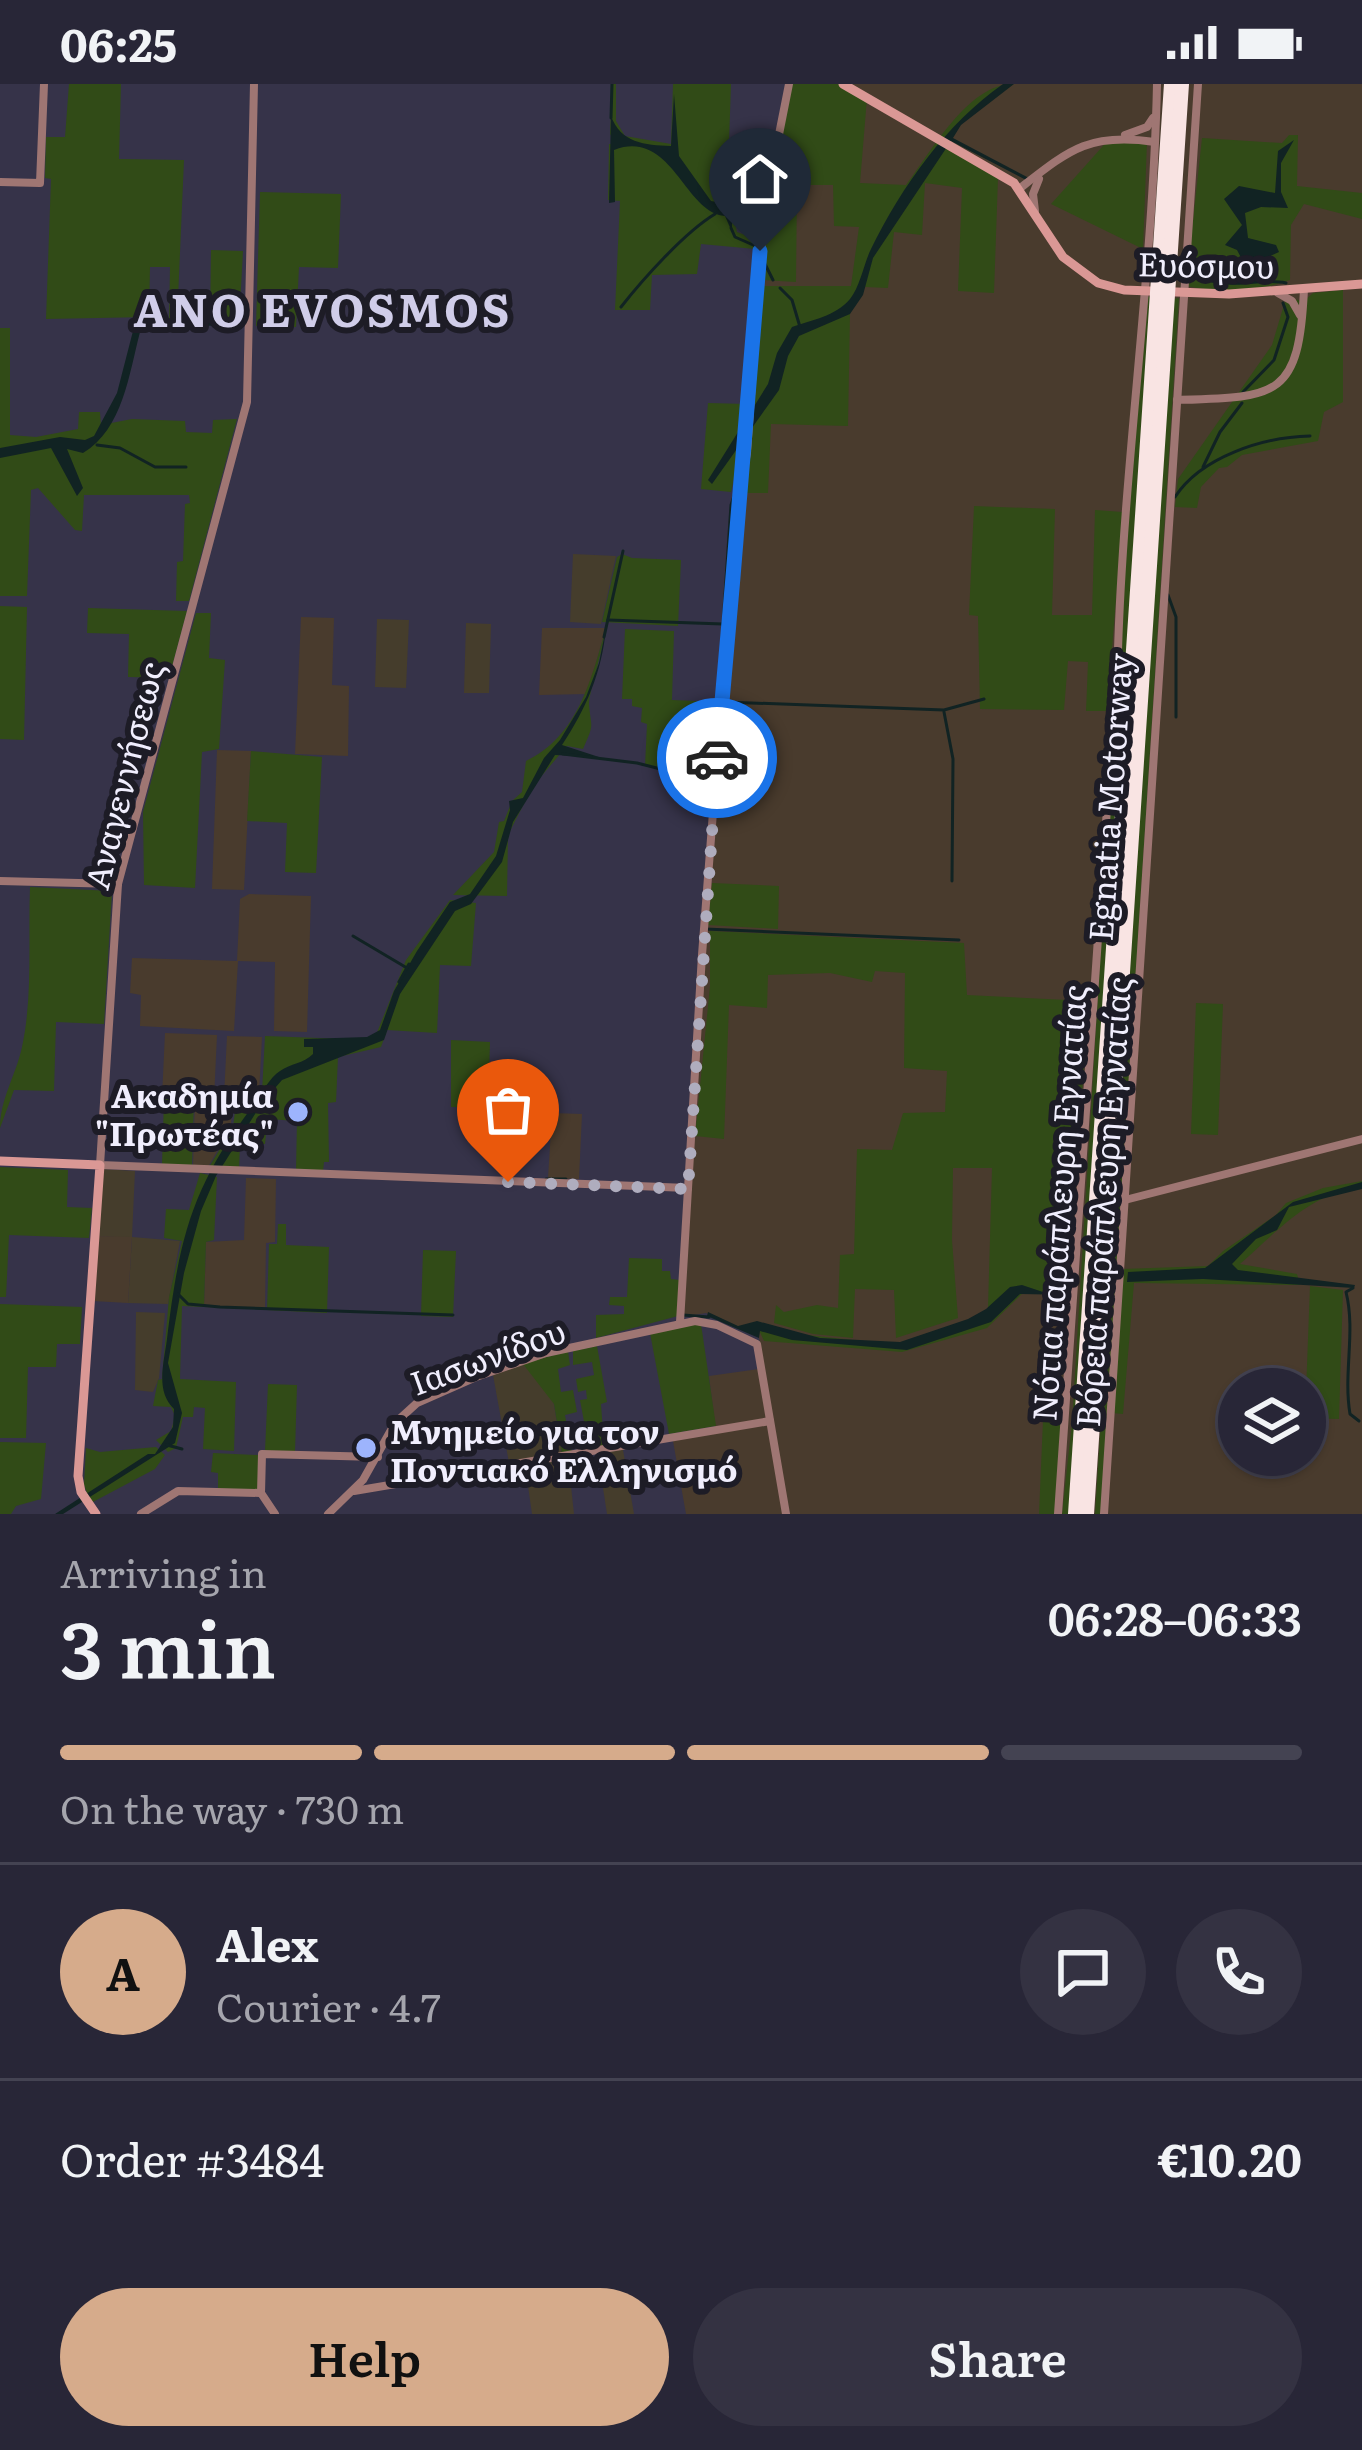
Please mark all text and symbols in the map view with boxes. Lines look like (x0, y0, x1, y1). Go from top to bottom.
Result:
text: 06:25 (60, 9, 177, 76)
pin (709, 128, 811, 251)
icon: home (727, 146, 793, 212)
street label: Ευόσμου (1137, 237, 1275, 289)
district label: ANO EVOSMOS (134, 274, 512, 341)
street label: Egnatia Motorway (1073, 651, 1143, 943)
street label: Αναγεννήσεως (70, 656, 174, 894)
courier (657, 698, 777, 818)
icon: car (684, 725, 750, 791)
street label: Βόρεια παράπλευρη Εγνατίας (1061, 975, 1141, 1429)
street label: Νότια παράπλευρη Εγνατίας (1017, 983, 1097, 1423)
pin (457, 1059, 559, 1182)
place label: Ακαδημία "Πρωτέας" (95, 1069, 274, 1156)
icon: bag (475, 1077, 541, 1143)
marker: Ακαδημία "Πρωτέας" (285, 1099, 311, 1125)
street label: Ιασωνίδου (403, 1304, 571, 1406)
map controls (1218, 1368, 1326, 1476)
button: layers (1218, 1368, 1326, 1476)
place label: Μνημείο για τον Ποντιακό Ελληνισμό (390, 1405, 738, 1492)
marker: Μνημείο για τον Ποντιακό Ελληνισμό (353, 1435, 379, 1461)
text: Arriving in (60, 1542, 267, 1600)
text: 06:28–06:33 (1048, 1583, 1302, 1650)
text: 3 min (60, 1587, 276, 1703)
text: On the way · 730 m (60, 1778, 404, 1836)
text: Alex (216, 1909, 318, 1976)
button: chat (1020, 1909, 1146, 2035)
button: phone (1176, 1909, 1302, 2035)
text: A (106, 1938, 140, 2005)
text: Courier · 4.7 (216, 1976, 441, 2034)
text: Order #3484 (60, 2124, 324, 2191)
text: €10.20 (1158, 2124, 1302, 2191)
button: Help (60, 2288, 669, 2426)
button: Share (693, 2288, 1302, 2426)

